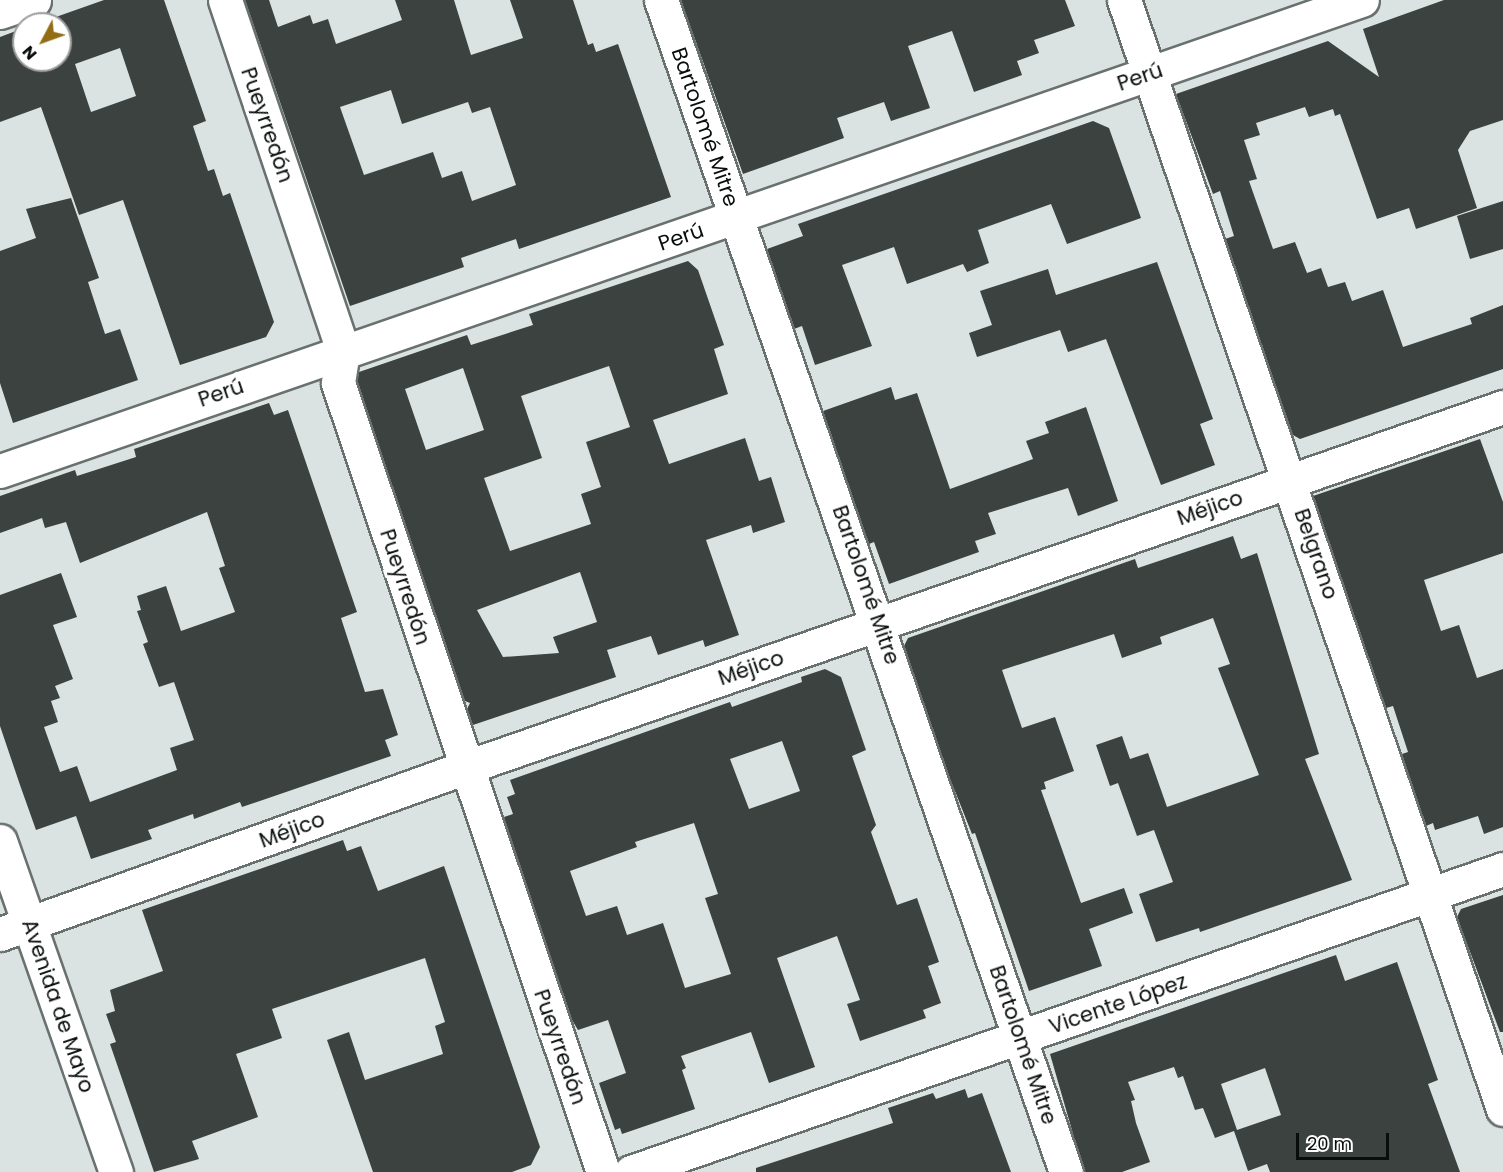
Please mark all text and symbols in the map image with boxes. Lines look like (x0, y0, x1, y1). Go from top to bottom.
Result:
north arrow (12, 12, 72, 72)
text: N (17, 41, 42, 65)
street label: Bartolomé Mitre (666, 44, 744, 210)
street label: Perú (1114, 58, 1166, 96)
street label: Pueyrredón (236, 64, 298, 186)
street label: Perú (655, 218, 707, 256)
street label: Perú (195, 374, 247, 412)
street label: Méjico (1174, 485, 1246, 531)
street label: Bartolomé Mitre (827, 502, 905, 668)
street label: Belgrano (1289, 505, 1343, 603)
street label: Pueyrredón (374, 526, 436, 648)
street label: Méjico (715, 645, 787, 691)
street label: Méjico (256, 807, 328, 853)
street label: Avenida de Mayo (16, 916, 100, 1096)
street label: Bartolomé Mitre (984, 962, 1062, 1128)
street label: Vicente López (1046, 969, 1190, 1039)
street label: Pueyrredón (529, 986, 591, 1108)
scale bar (1299, 1121, 1392, 1159)
text: 20 m (1307, 1131, 1352, 1156)

